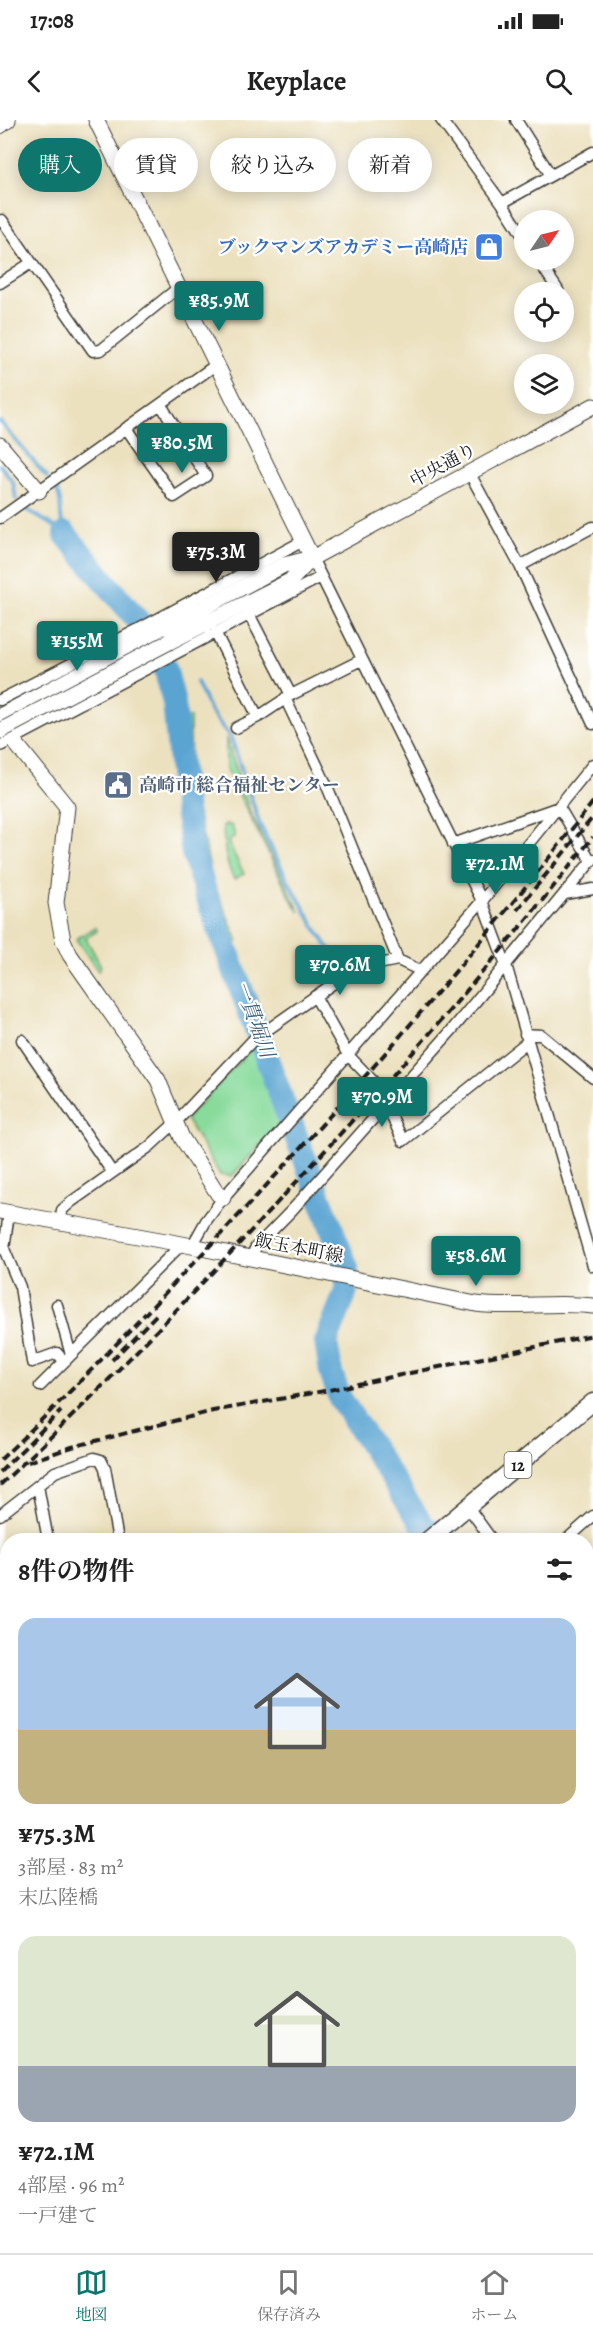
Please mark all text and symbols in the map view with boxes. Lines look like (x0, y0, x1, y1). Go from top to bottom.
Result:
text: 17:08 (30, 6, 74, 36)
text: Keyplace (246, 63, 347, 99)
icon: back (18, 65, 51, 98)
icon: search (542, 65, 575, 98)
chip: 購入 (18, 138, 102, 192)
chip: 賃貸 (114, 138, 198, 192)
chip: 絞り込み (210, 138, 336, 192)
chip: 新着 (348, 138, 432, 192)
north arrow (514, 210, 574, 270)
map controls (514, 210, 574, 414)
shop icon: ブックマンズアカデミー高崎店 (473, 231, 505, 263)
place label: ブックマンズアカデミー高崎店 (218, 235, 468, 259)
pin: ¥85.9M (170, 281, 268, 332)
button: locate (514, 282, 574, 342)
text: ¥85.9M (188, 287, 250, 314)
button: layers (514, 354, 574, 414)
pin: ¥80.5M (133, 423, 231, 474)
text: ¥80.5M (151, 429, 213, 456)
street label: 中央通り (406, 438, 480, 492)
pin: ¥75.3M (167, 532, 265, 583)
text: ¥75.3M (186, 538, 246, 565)
pin: ¥155M (35, 621, 119, 672)
text: ¥155M (51, 627, 103, 654)
public building icon: 高崎市 総合福祉センター (102, 769, 134, 801)
place label: 高崎市 総合福祉センター (139, 773, 339, 797)
pin: ¥72.1M (446, 844, 544, 895)
text: ¥72.1M (465, 850, 525, 877)
pin: ¥70.6M (291, 945, 389, 996)
text: ¥70.6M (309, 951, 371, 978)
water label: 一貫堀川 (228, 977, 282, 1063)
pin: ¥70.9M (333, 1077, 431, 1128)
text: ¥70.9M (351, 1083, 413, 1110)
street label: 飯玉本町線 (253, 1228, 345, 1268)
pin: ¥58.6M (427, 1236, 525, 1287)
text: ¥58.6M (445, 1242, 507, 1269)
road number: 12 (504, 1452, 532, 1478)
icon: filters (543, 1553, 576, 1586)
text: 8件の物件 (18, 1554, 134, 1589)
icon: home (243, 1657, 351, 1765)
text: ¥75.3M (18, 1816, 95, 1851)
text: 3部屋 · 83 m² (18, 1854, 123, 1881)
text: 末広陸橋 (18, 1884, 98, 1911)
icon: home (243, 1975, 351, 2083)
text: ¥72.1M (18, 2134, 95, 2169)
text: 4部屋 · 96 m² (18, 2172, 124, 2199)
text: 一戸建て (18, 2202, 98, 2229)
tab: 地図 (75, 2266, 108, 2326)
tab: 保存済み (257, 2266, 321, 2326)
tab: ホーム (470, 2266, 518, 2326)

